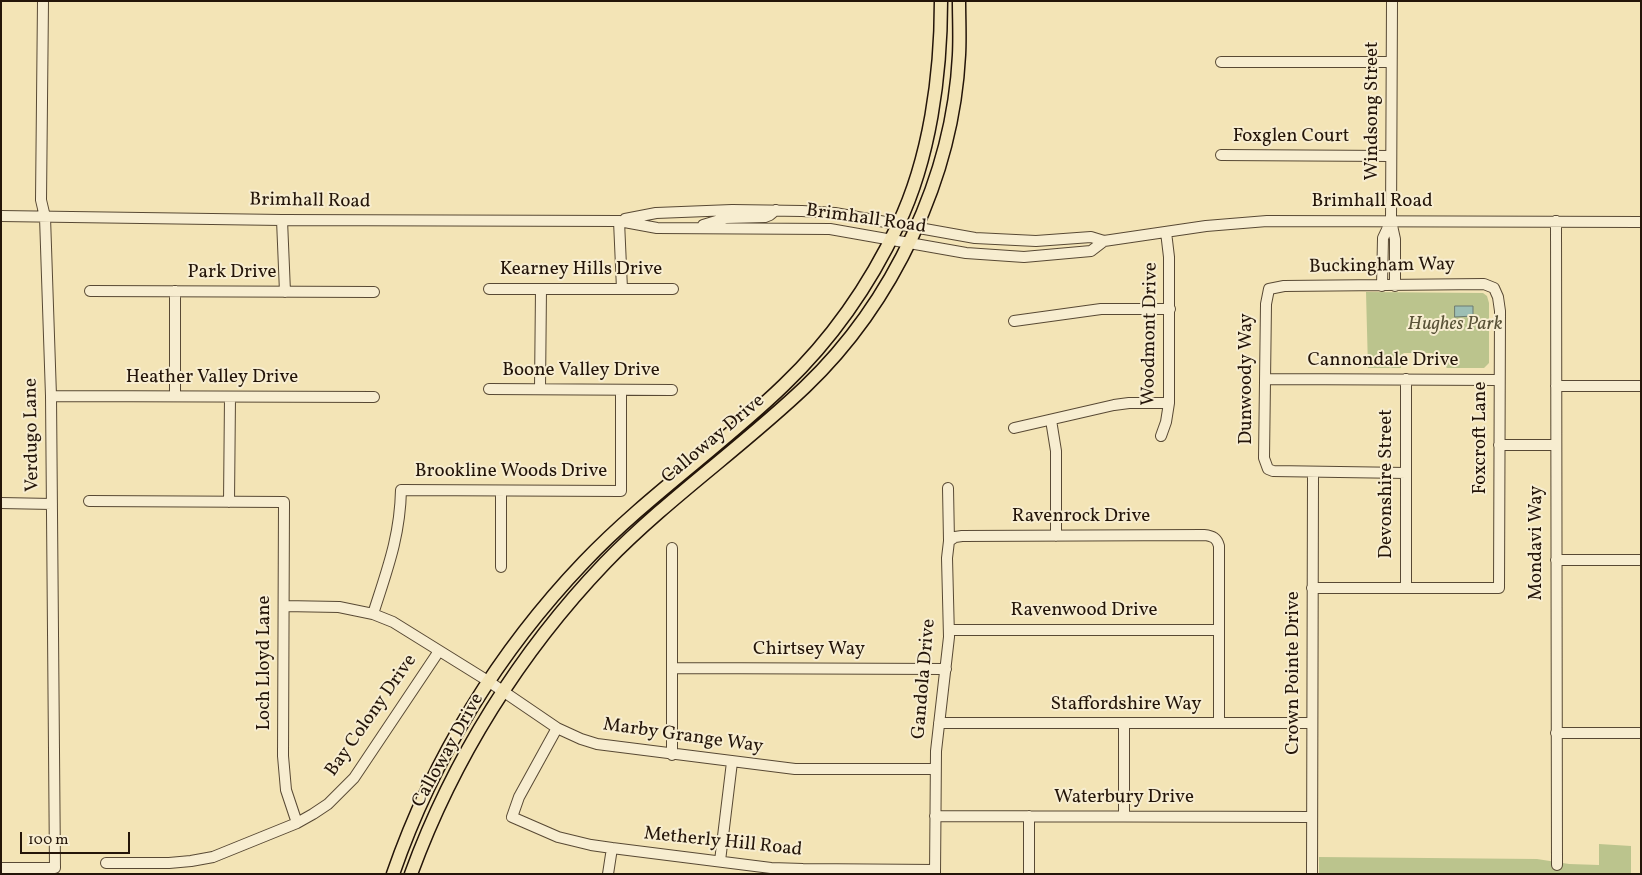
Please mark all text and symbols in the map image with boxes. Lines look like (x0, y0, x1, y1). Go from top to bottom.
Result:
street label: Windsong Street (1363, 41, 1385, 181)
street label: Foxglen Court (1233, 127, 1349, 149)
street label: Brimhall Road (249, 190, 371, 214)
street label: Brimhall Road (1311, 192, 1433, 214)
street label: Brimhall Road (804, 200, 928, 240)
street label: Buckingham Way (1309, 254, 1455, 280)
street label: Kearney Hills Drive (500, 260, 662, 282)
street label: Woodmont Drive (1138, 262, 1164, 406)
street label: Park Drive (187, 263, 277, 285)
street label: Dunwoody Way (1237, 313, 1259, 445)
park label: Hughes Park (1408, 315, 1502, 337)
street label: Cannondale Drive (1307, 351, 1459, 373)
street label: Boone Valley Drive (502, 361, 660, 383)
street label: Heather Valley Drive (126, 368, 298, 390)
street label: Verdugo Lane (21, 378, 45, 492)
street label: Foxcroft Lane (1471, 382, 1493, 494)
street label: Calloway Drive (658, 390, 770, 490)
street label: Devonshire Street (1377, 409, 1399, 559)
street label: Brookline Woods Drive (415, 462, 607, 484)
street label: Mondavi Way (1527, 486, 1549, 600)
street label: Ravenrock Drive (1012, 507, 1150, 529)
street label: Crown Pointe Drive (1284, 591, 1306, 755)
street label: Loch Lloyd Lane (255, 595, 277, 731)
street label: Ravenwood Drive (1011, 601, 1157, 623)
street label: Gandola Drive (908, 618, 942, 740)
street label: Chirtsey Way (753, 640, 865, 662)
street label: Bay Colony Drive (321, 650, 423, 782)
street label: Calloway Drive (408, 690, 490, 812)
street label: Staffordshire Way (1051, 695, 1201, 717)
street label: Marby Grange Way (601, 714, 765, 760)
street label: Waterbury Drive (1054, 788, 1194, 810)
scale bar (22, 822, 132, 854)
street label: Metherly Hill Road (643, 823, 803, 863)
text: 100 m (28, 830, 68, 851)

